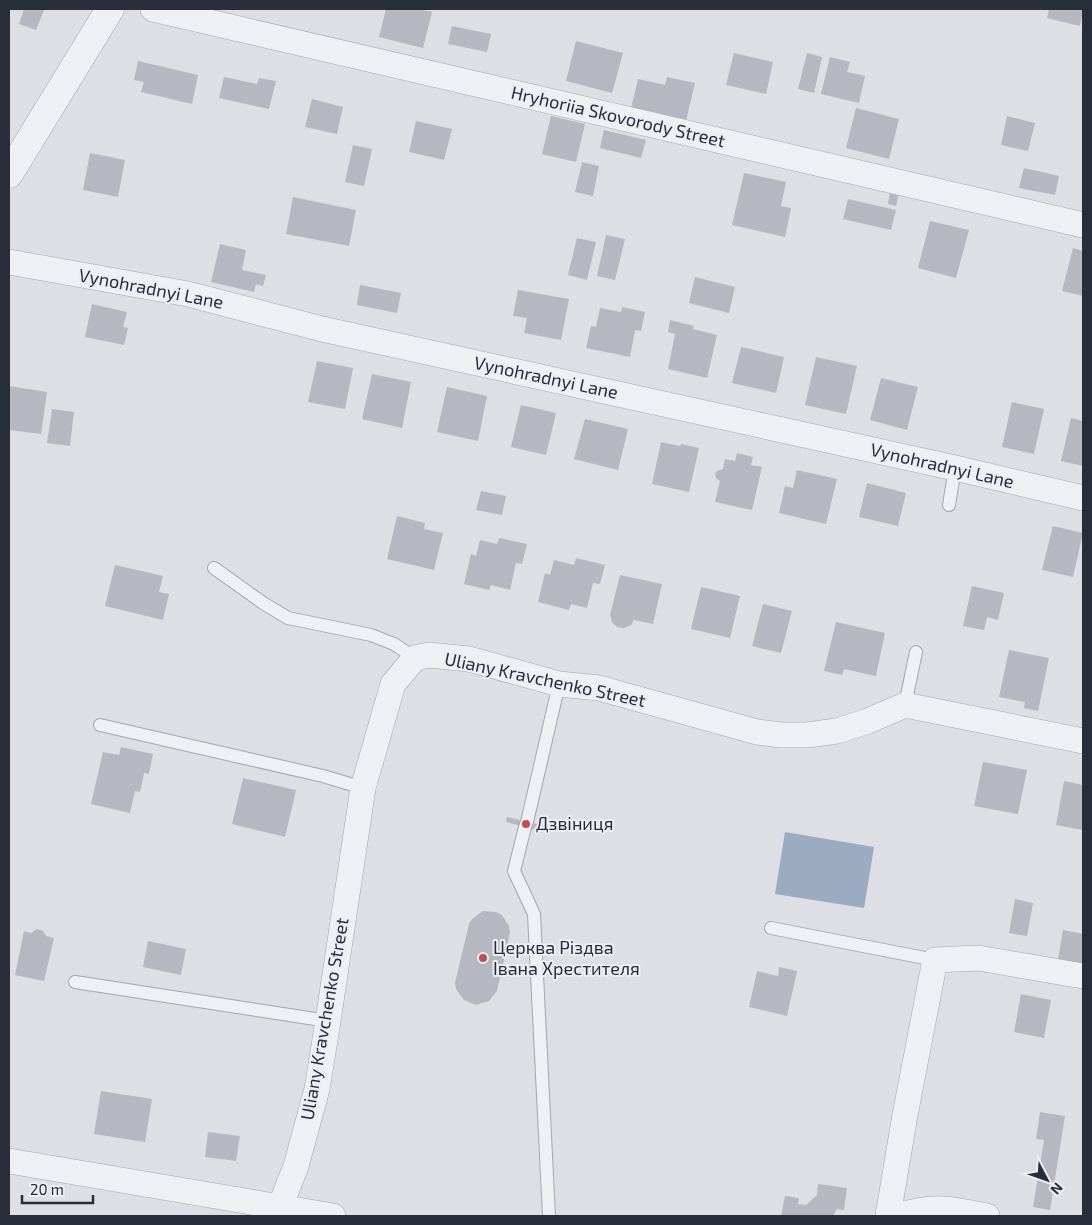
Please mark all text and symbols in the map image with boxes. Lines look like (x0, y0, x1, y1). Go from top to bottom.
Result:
street label: Hryhoriia Skovorody Street (509, 81, 727, 151)
street label: Vynohradnyi Lane (77, 263, 225, 313)
street label: Vynohradnyi Lane (472, 351, 620, 403)
street label: Vynohradnyi Lane (868, 438, 1016, 492)
street label: Uliany Kravchenko Street (443, 647, 648, 711)
place label: Дзвіниця (536, 812, 613, 834)
marker: Дзвіниця (520, 818, 532, 830)
street label: Uliany Kravchenko Street (295, 916, 353, 1122)
place label: Церква Різдва Івана Хрестителя (493, 936, 640, 979)
marker: Церква Різдва Івана Хрестителя (477, 952, 489, 964)
north arrow (1022, 1155, 1072, 1205)
scale bar (22, 1172, 94, 1204)
text: N (1047, 1179, 1067, 1198)
text: 20 m (30, 1180, 64, 1198)

